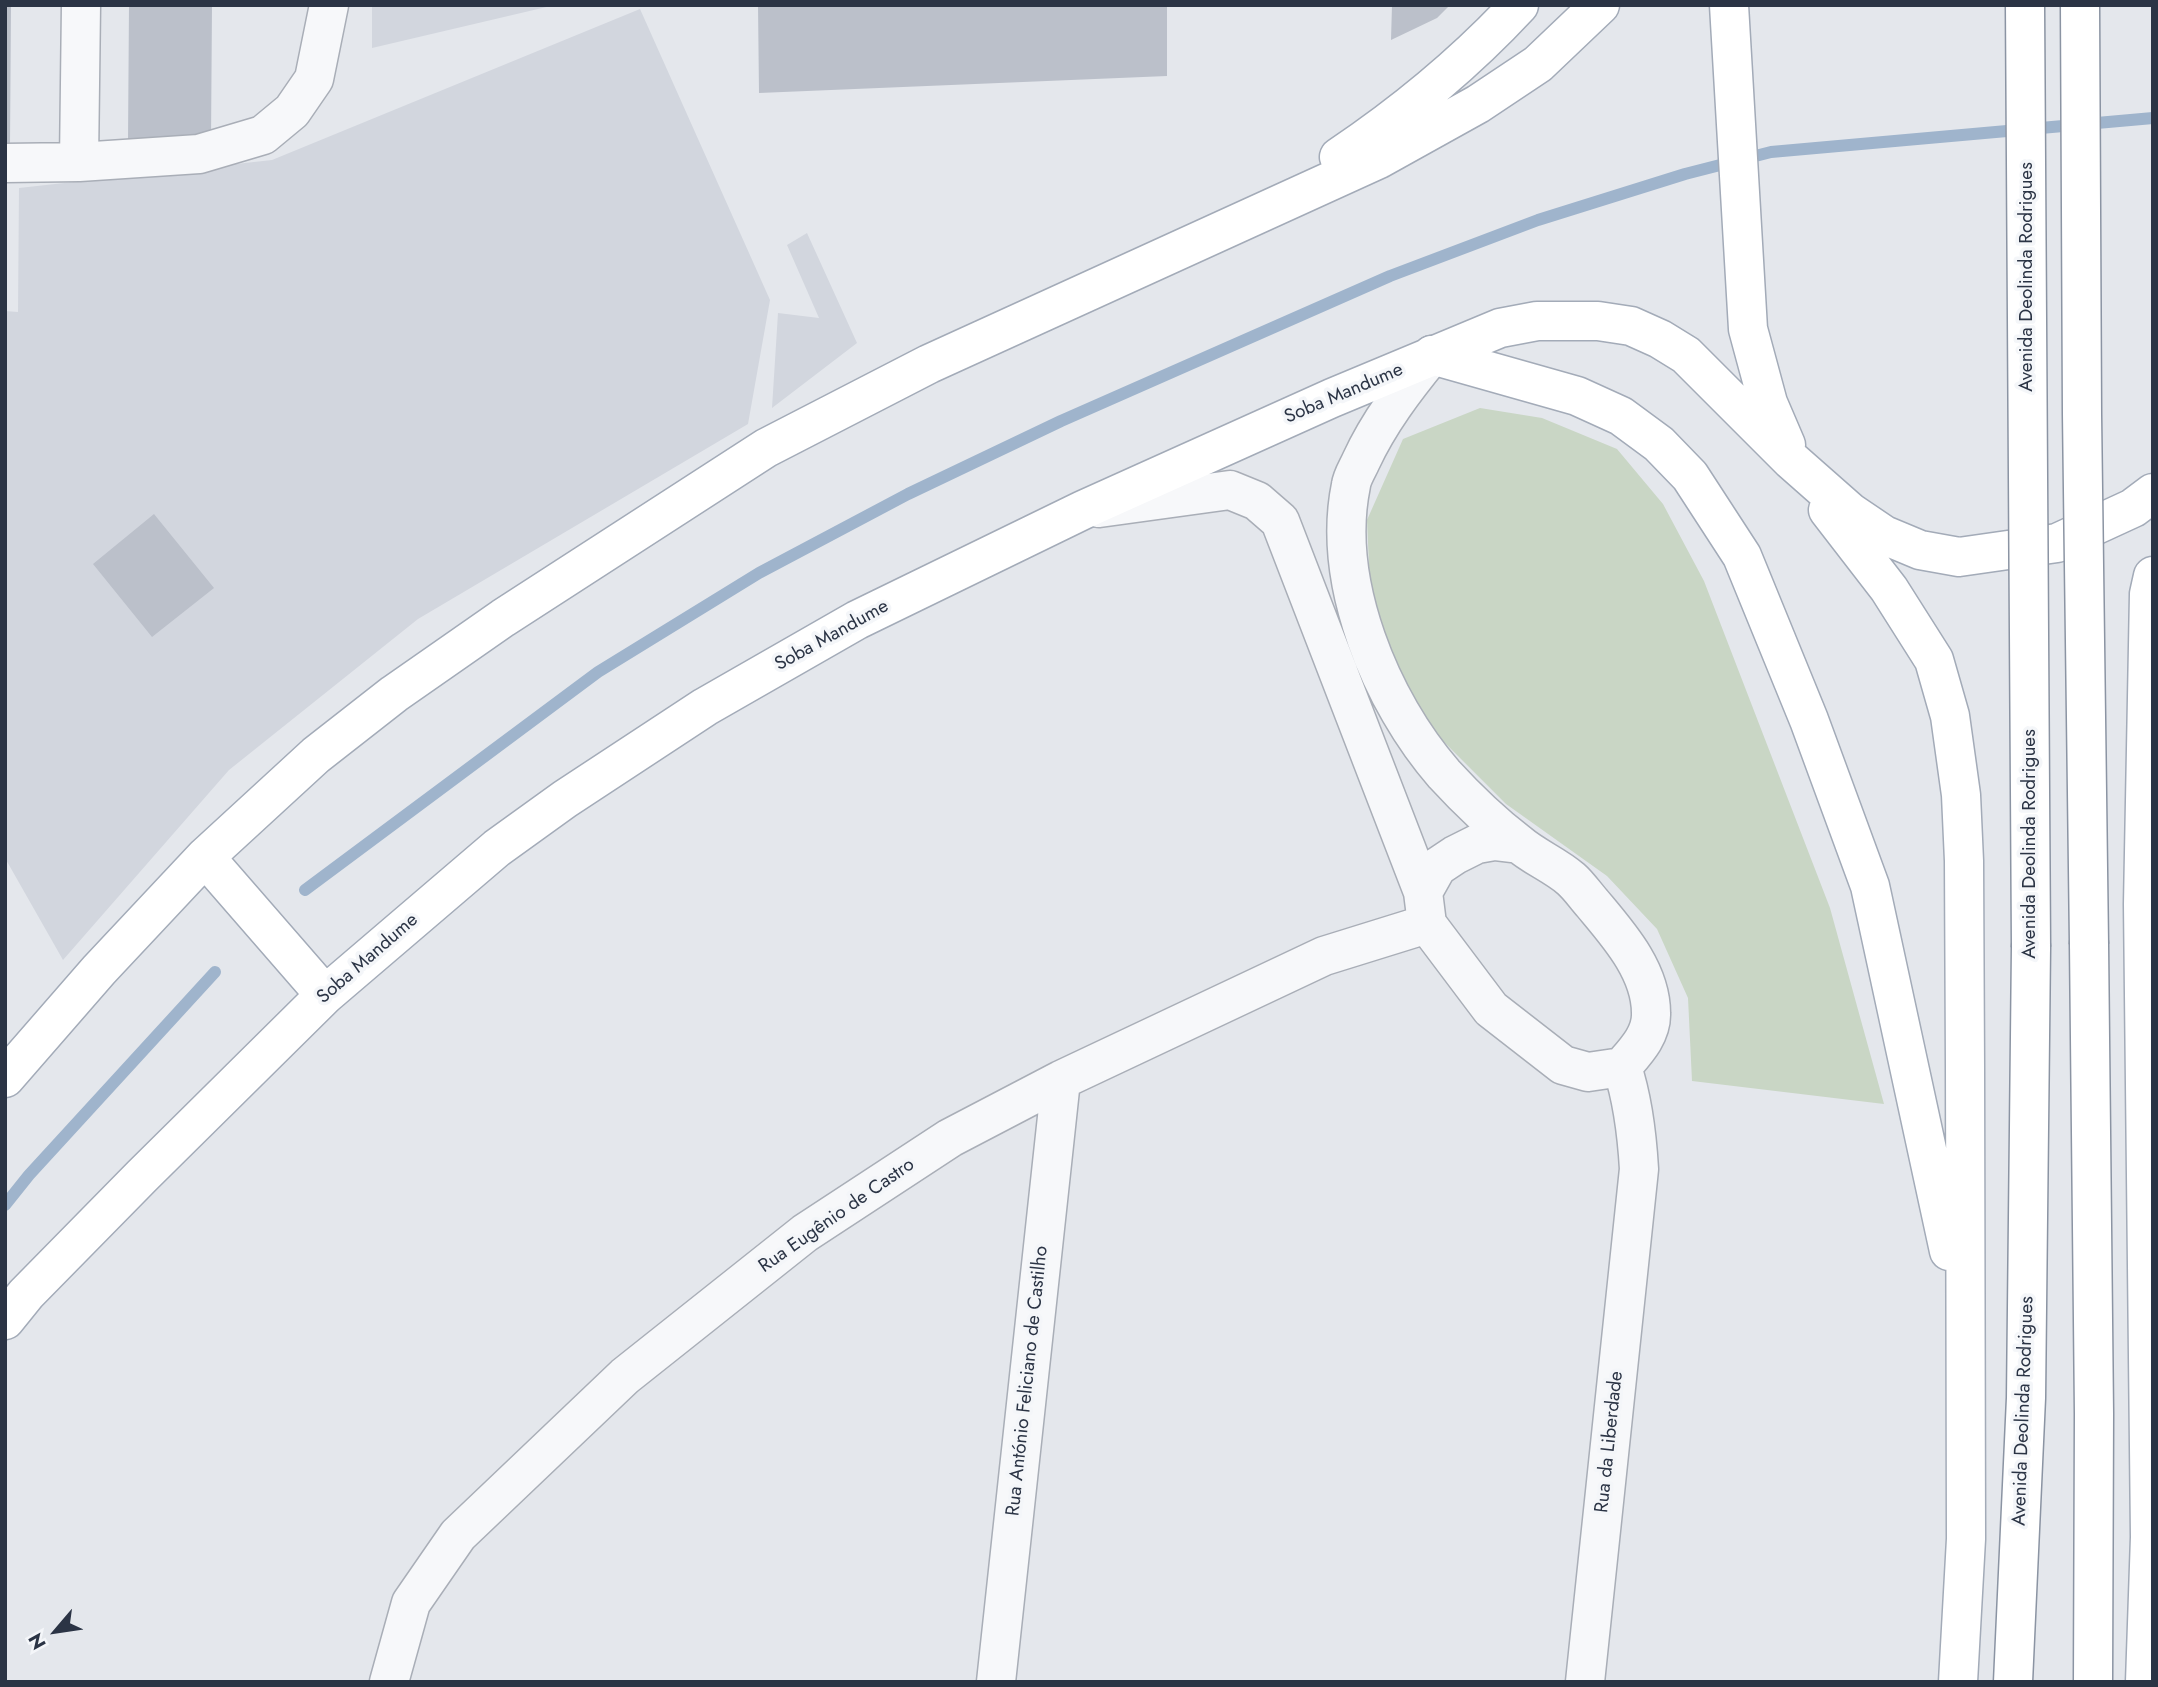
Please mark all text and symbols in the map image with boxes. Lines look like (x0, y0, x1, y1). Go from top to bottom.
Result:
street label: Avenida Deolinda Rodrigues (2016, 162, 2038, 392)
street label: Soba Mandume (1281, 359, 1407, 429)
street label: Soba Mandume (771, 595, 893, 677)
street label: Avenida Deolinda Rodrigues (2019, 729, 2041, 959)
street label: Soba Mandume (313, 909, 423, 1009)
street label: Rua Eugênio de Castro (755, 1154, 919, 1278)
street label: Rua António Feliciano de Castilho (1002, 1245, 1054, 1517)
street label: Avenida Deolinda Rodrigues (2009, 1296, 2039, 1526)
street label: Rua da Liberdade (1591, 1370, 1629, 1514)
north arrow (21, 1596, 91, 1666)
text: N (22, 1628, 53, 1655)

